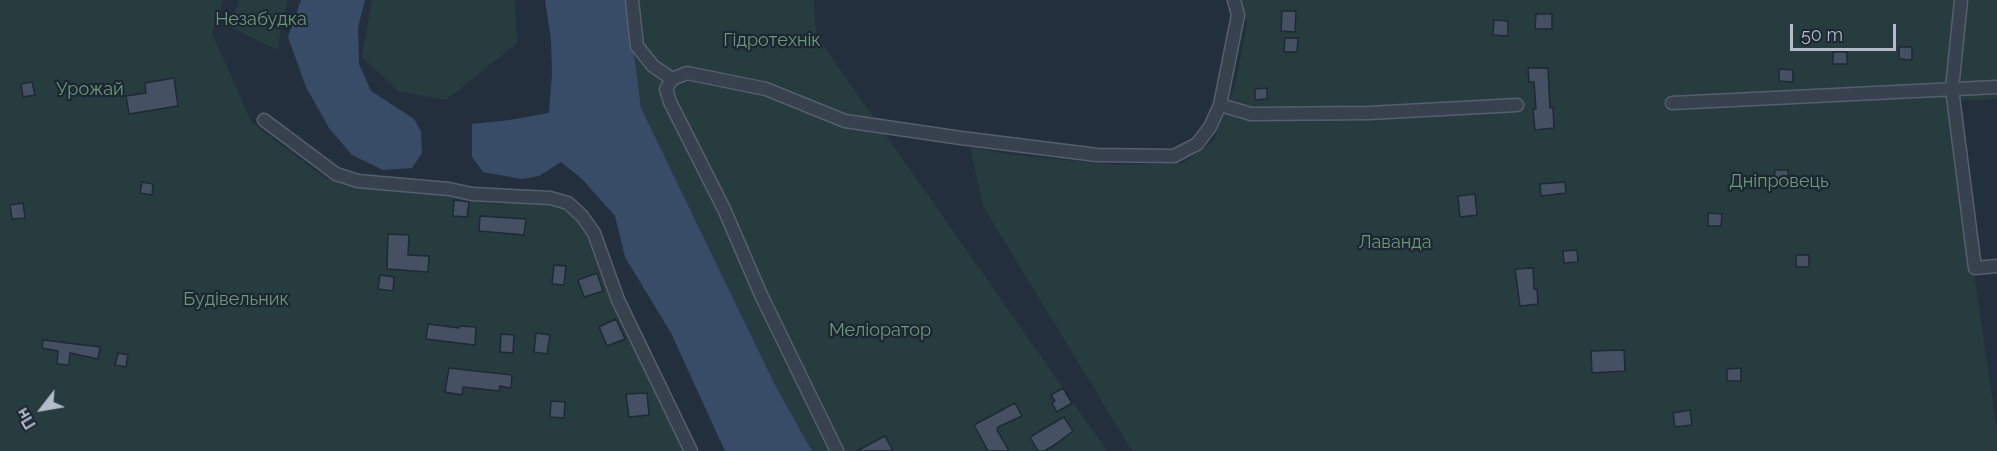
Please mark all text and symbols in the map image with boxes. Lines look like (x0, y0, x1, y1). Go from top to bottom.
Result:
park label: Незабудка (215, 9, 307, 31)
scale bar (1793, 12, 1900, 50)
text: 50 m (1801, 24, 1843, 45)
park label: Гідротехнік (723, 30, 821, 52)
park label: Урожай (56, 79, 124, 101)
park label: Дніпровець (1729, 171, 1829, 193)
park label: Лаванда (1358, 232, 1432, 254)
park label: Будівельник (183, 289, 289, 311)
park label: Меліоратор (829, 320, 931, 342)
north arrow (12, 379, 72, 439)
text: Пн (13, 405, 40, 433)

